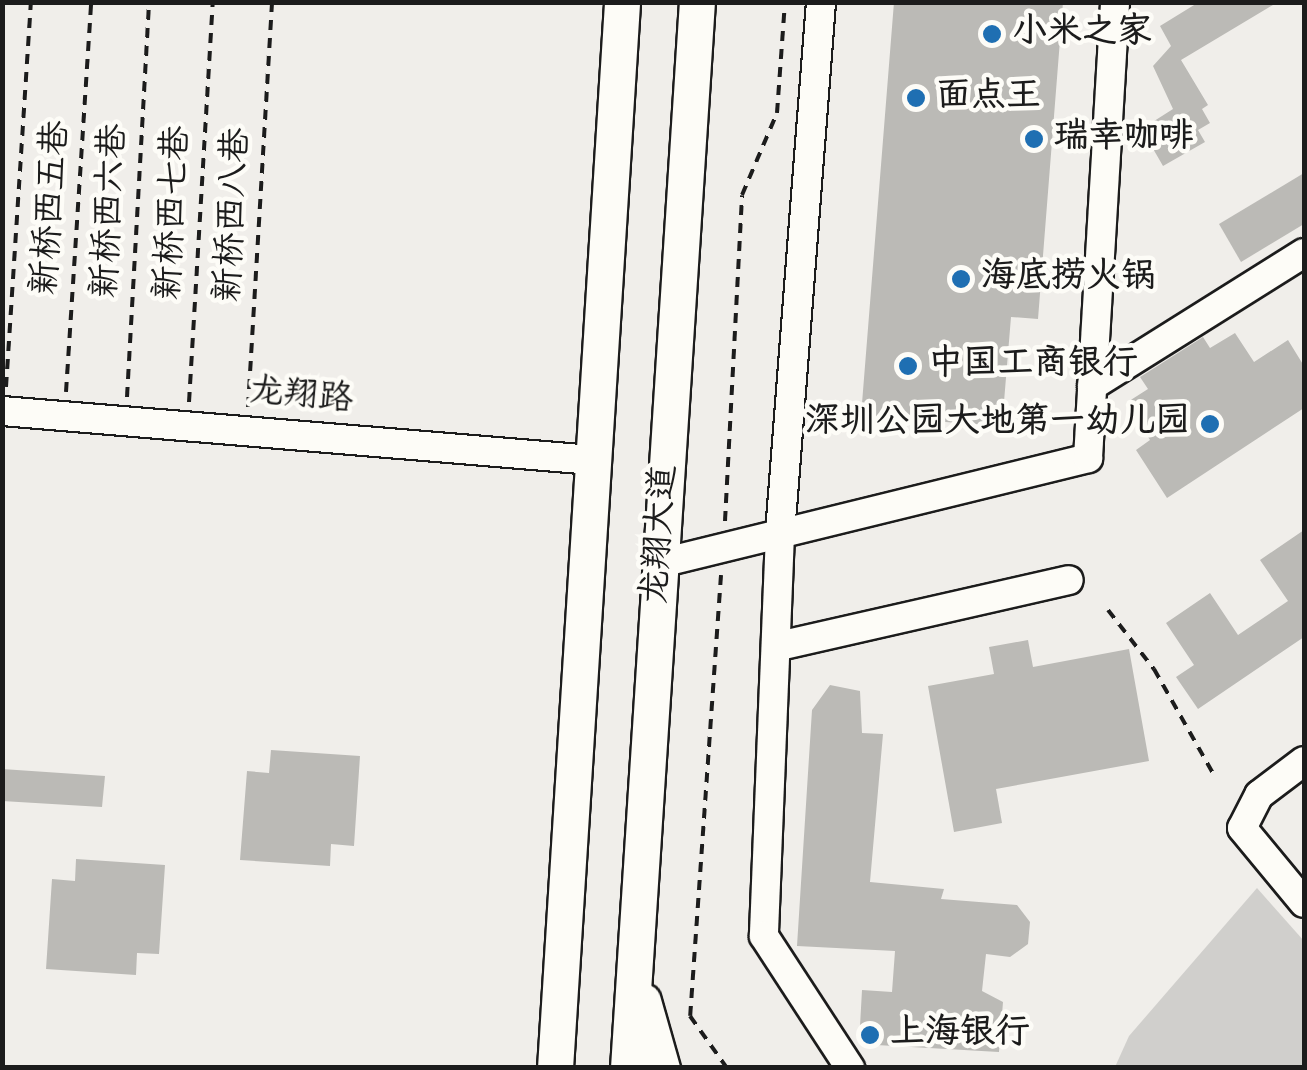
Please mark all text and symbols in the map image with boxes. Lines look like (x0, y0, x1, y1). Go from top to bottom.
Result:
place label: 小米之家 (1012, 13, 1152, 55)
marker: 小米之家 (981, 23, 1003, 45)
place label: 面点王 (936, 77, 1041, 119)
marker: 面点王 (905, 87, 927, 109)
place label: 瑞幸咖啡 (1054, 118, 1194, 160)
street label: 新桥西五巷 (26, 119, 80, 297)
street label: 新桥西六巷 (86, 123, 138, 299)
street label: 新桥西七巷 (149, 125, 201, 301)
street label: 新桥西八巷 (209, 127, 261, 303)
marker: 瑞幸咖啡 (1023, 128, 1045, 150)
place label: 海底捞火锅 (981, 258, 1156, 300)
marker: 海底捞火锅 (950, 268, 972, 290)
place label: 中国工商银行 (928, 345, 1138, 387)
marker: 中国工商银行 (897, 355, 919, 377)
street label: 龙翔路 (247, 373, 355, 423)
place label: 深圳公园大地第一幼儿园 (805, 403, 1190, 445)
marker: 深圳公园大地第一幼儿园 (1199, 413, 1221, 435)
street label: 龙翔大道 (636, 464, 688, 606)
place label: 上海银行 (890, 1014, 1030, 1056)
marker: 上海银行 (859, 1024, 881, 1046)

